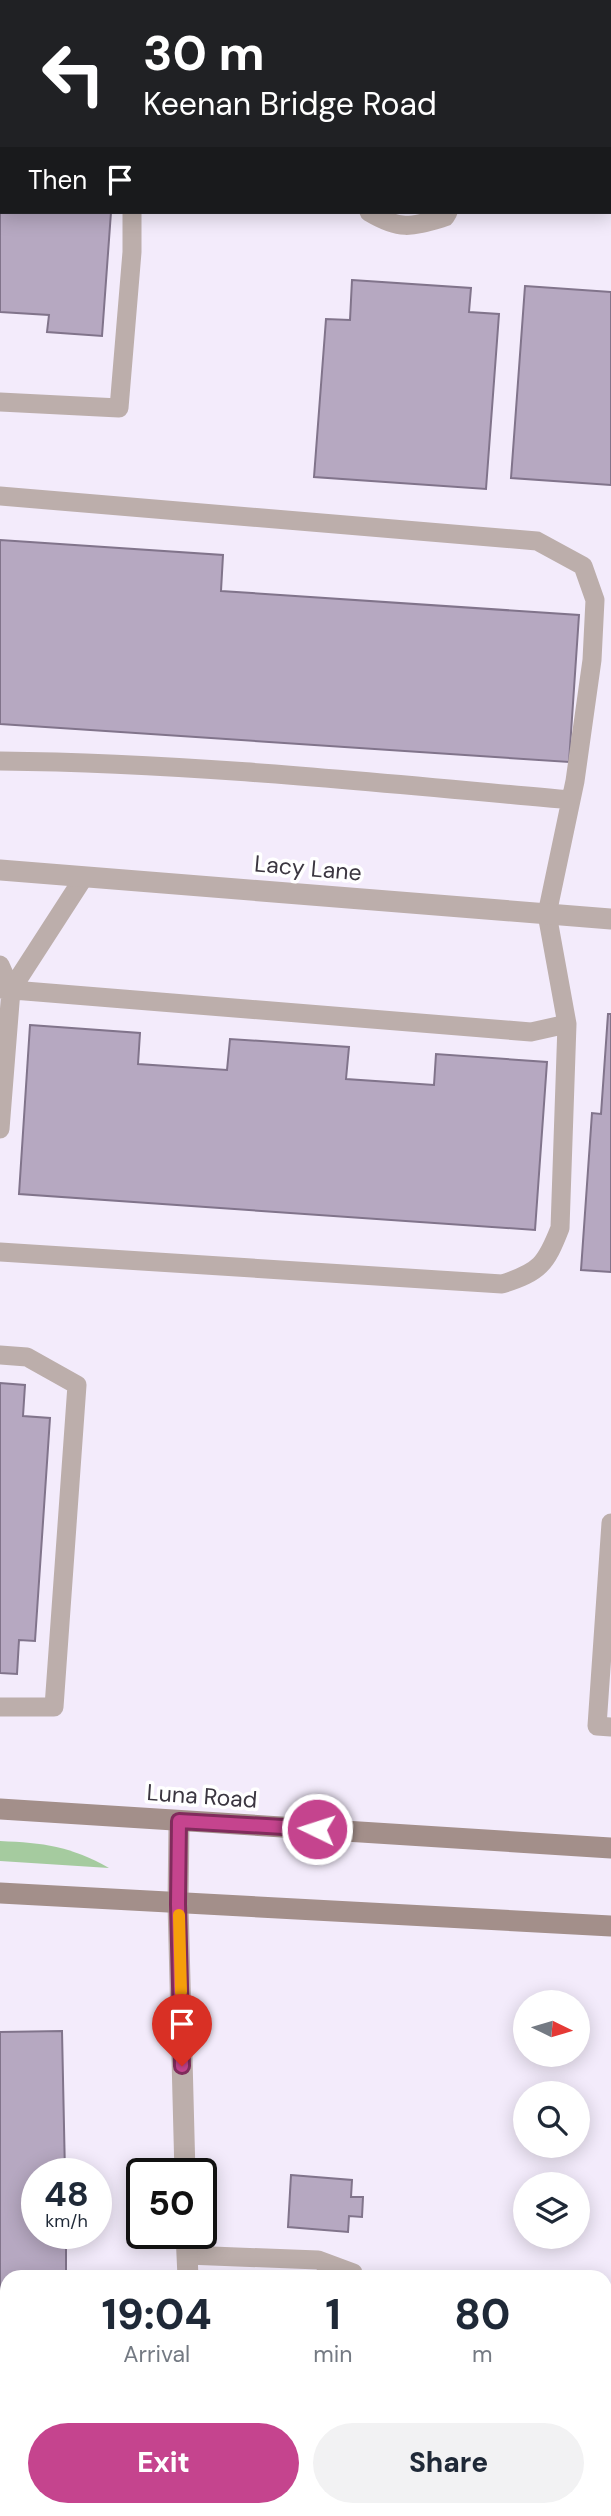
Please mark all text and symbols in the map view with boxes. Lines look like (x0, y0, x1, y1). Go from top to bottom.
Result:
text: 30 m (143, 21, 265, 85)
icon: left (28, 28, 119, 119)
text: Keenan Bridge Road (143, 83, 437, 125)
icon: arrive (101, 161, 139, 199)
text: Then (28, 163, 87, 197)
street label: Lacy Lane (253, 848, 363, 888)
street label: Luna Road (146, 1777, 258, 1815)
position arrow (280, 1792, 354, 1866)
north arrow (513, 1990, 590, 2067)
map controls (513, 1990, 590, 2249)
pin (152, 1994, 212, 2066)
icon: arrive (163, 2005, 201, 2043)
button: search (513, 2081, 590, 2158)
speed limit sign: 50 (126, 2158, 217, 2249)
text: 48 (44, 2171, 89, 2217)
button: layers (513, 2172, 590, 2249)
text: km/h (45, 2209, 88, 2233)
text: 19:04 (102, 2287, 212, 2342)
text: 1 (325, 2287, 341, 2342)
text: 80 (454, 2287, 510, 2342)
text: Arrival (123, 2339, 190, 2369)
text: min (313, 2339, 353, 2369)
text: m (472, 2339, 493, 2369)
button: Exit (28, 2423, 299, 2503)
button: Share (313, 2423, 584, 2503)

